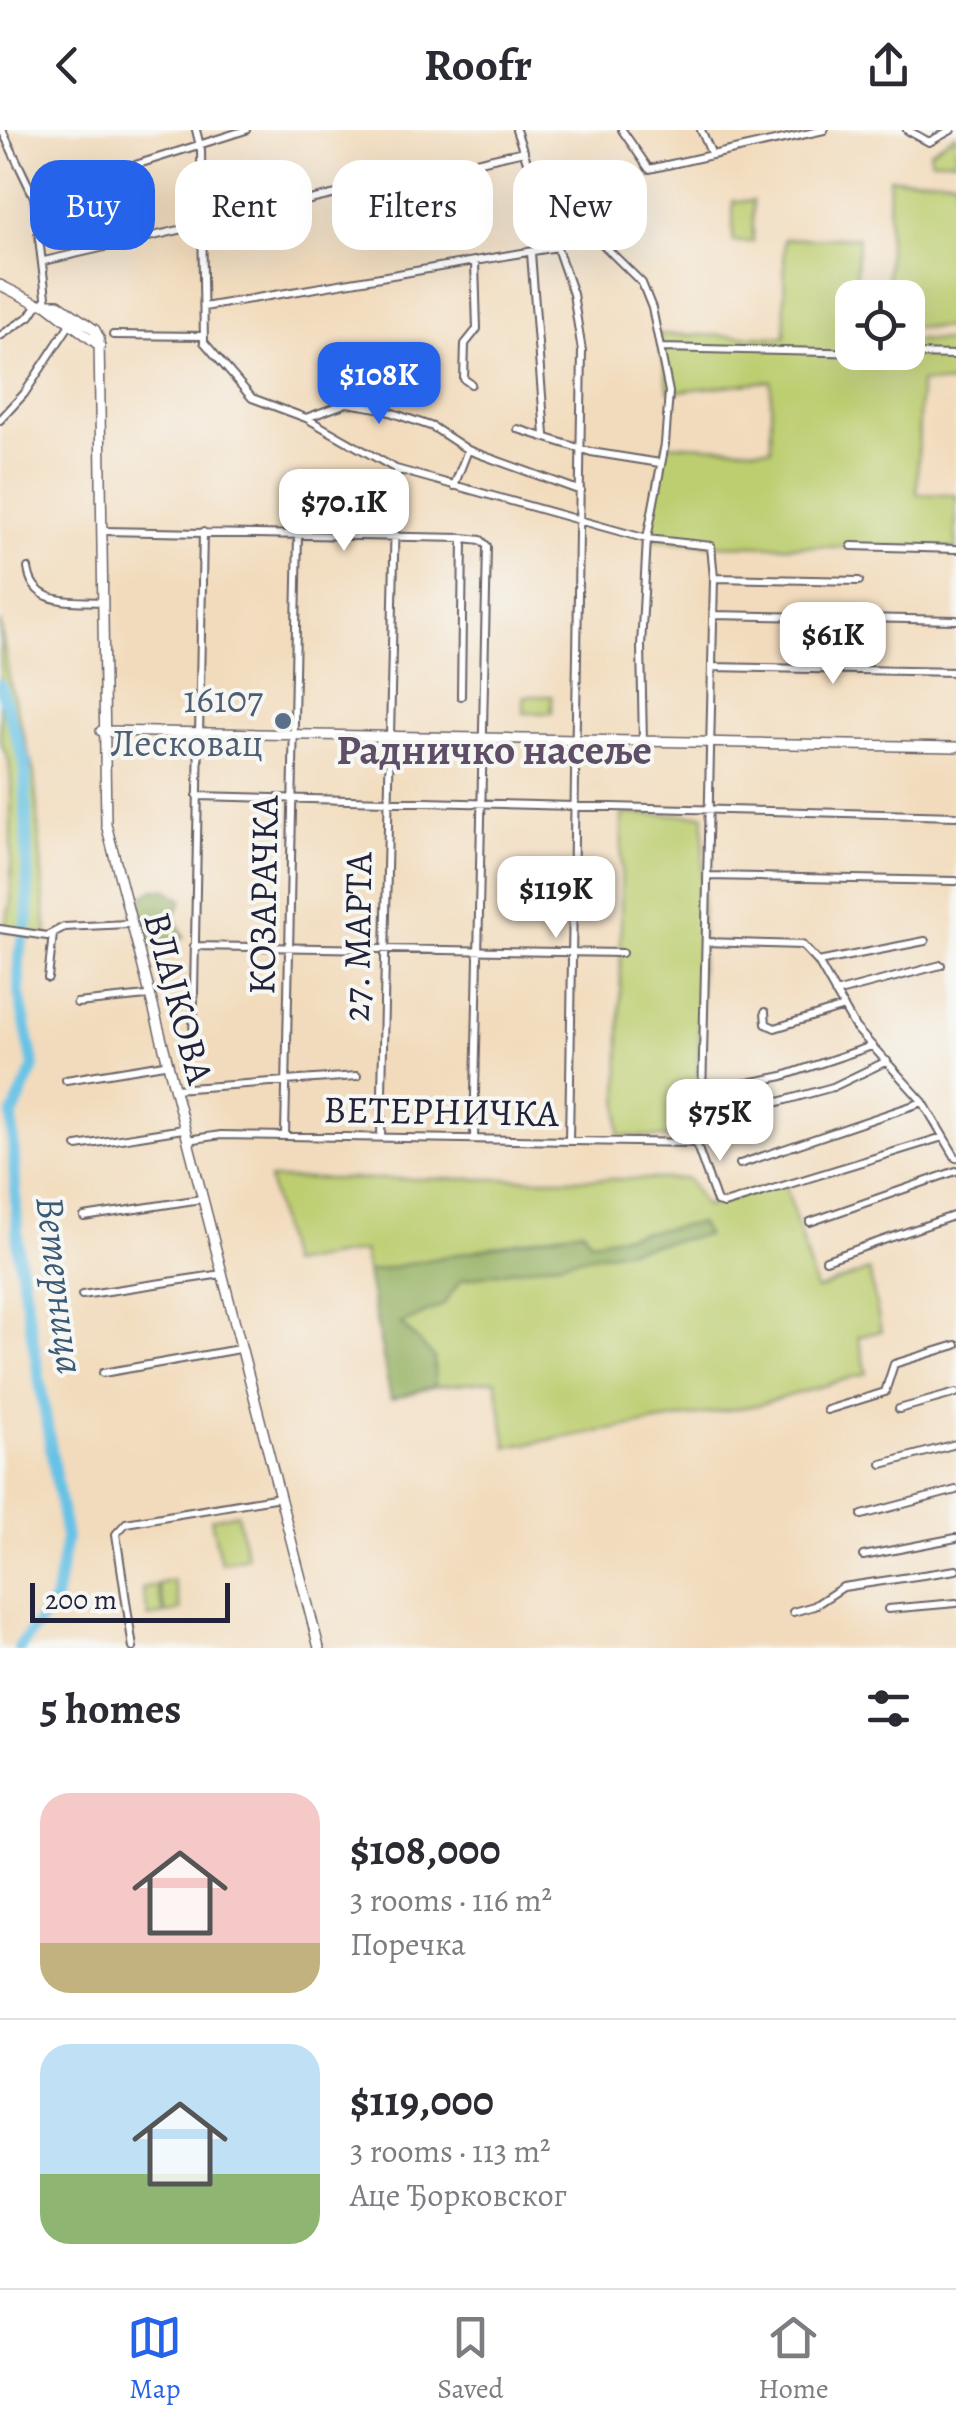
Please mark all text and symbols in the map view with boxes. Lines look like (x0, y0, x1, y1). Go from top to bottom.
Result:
text: Roofr (424, 34, 532, 96)
icon: back (40, 38, 95, 93)
icon: share (861, 38, 916, 93)
chip: Buy (30, 160, 155, 250)
chip: Rent (175, 160, 312, 250)
chip: Filters (332, 160, 493, 250)
chip: New (513, 160, 647, 250)
map controls (835, 280, 925, 370)
button: locate (835, 280, 925, 370)
pin: $108K (309, 342, 449, 427)
text: $108K (340, 352, 418, 396)
pin: $70.1K (263, 469, 425, 554)
text: $70.1K (301, 479, 387, 523)
pin: $61K (774, 602, 892, 687)
text: $61K (802, 612, 864, 656)
place label: 16107 Лесковац (110, 673, 263, 769)
marker: 16107 Лесковац (272, 710, 294, 732)
district label: Радничко насеље (336, 721, 652, 778)
street label: КОЗАРАЧКА (235, 794, 291, 995)
street label: 27. МАРТА (330, 851, 384, 1022)
pin: $119K (486, 856, 626, 941)
text: $119K (519, 866, 593, 910)
street label: ВЛАЈКОВА (131, 906, 227, 1090)
pin: $75K (661, 1079, 779, 1164)
street label: ВЕТЕРНИЧКА (323, 1083, 560, 1139)
text: $75K (688, 1089, 752, 1133)
water label: Ветерница (22, 1193, 99, 1377)
scale bar (30, 1578, 230, 1622)
text: 200 m (45, 1581, 117, 1619)
text: 5 homes (40, 1680, 181, 1737)
icon: filters (861, 1681, 916, 1736)
text: $108,000 (350, 1821, 501, 1878)
icon: home (120, 1833, 240, 1953)
text: 3 rooms · 116 m² (350, 1878, 552, 1922)
text: Поречка (350, 1922, 466, 1966)
text: $119,000 (350, 2072, 494, 2129)
icon: home (120, 2084, 240, 2204)
text: 3 rooms · 113 m² (350, 2129, 551, 2173)
text: Аце Ђорковског (350, 2173, 567, 2217)
tab: Map (127, 2310, 182, 2408)
tab: Saved (437, 2310, 504, 2408)
tab: Home (758, 2310, 829, 2408)

